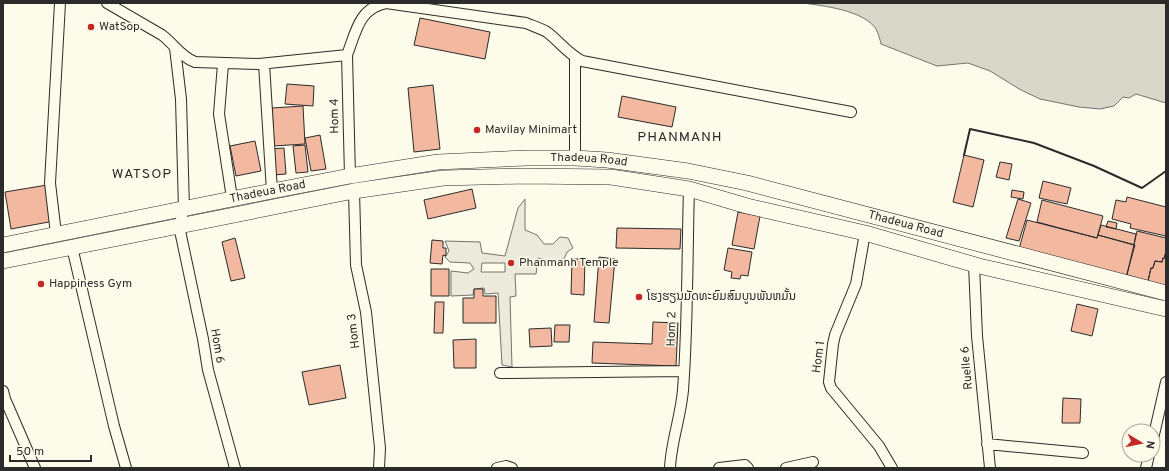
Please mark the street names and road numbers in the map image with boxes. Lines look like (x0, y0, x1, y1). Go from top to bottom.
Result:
street label: Hom 4 (327, 98, 343, 134)
street label: Thadeua Road (550, 150, 629, 171)
street label: Thadeua Road (228, 177, 307, 207)
street label: Thadeua Road (866, 207, 945, 242)
street label: Hom 2 (663, 311, 681, 347)
street label: Hom 3 (344, 313, 364, 349)
street label: Hom 6 (206, 327, 228, 365)
street label: Hom 1 (809, 340, 829, 374)
street label: Ruelle 6 (957, 346, 977, 390)

